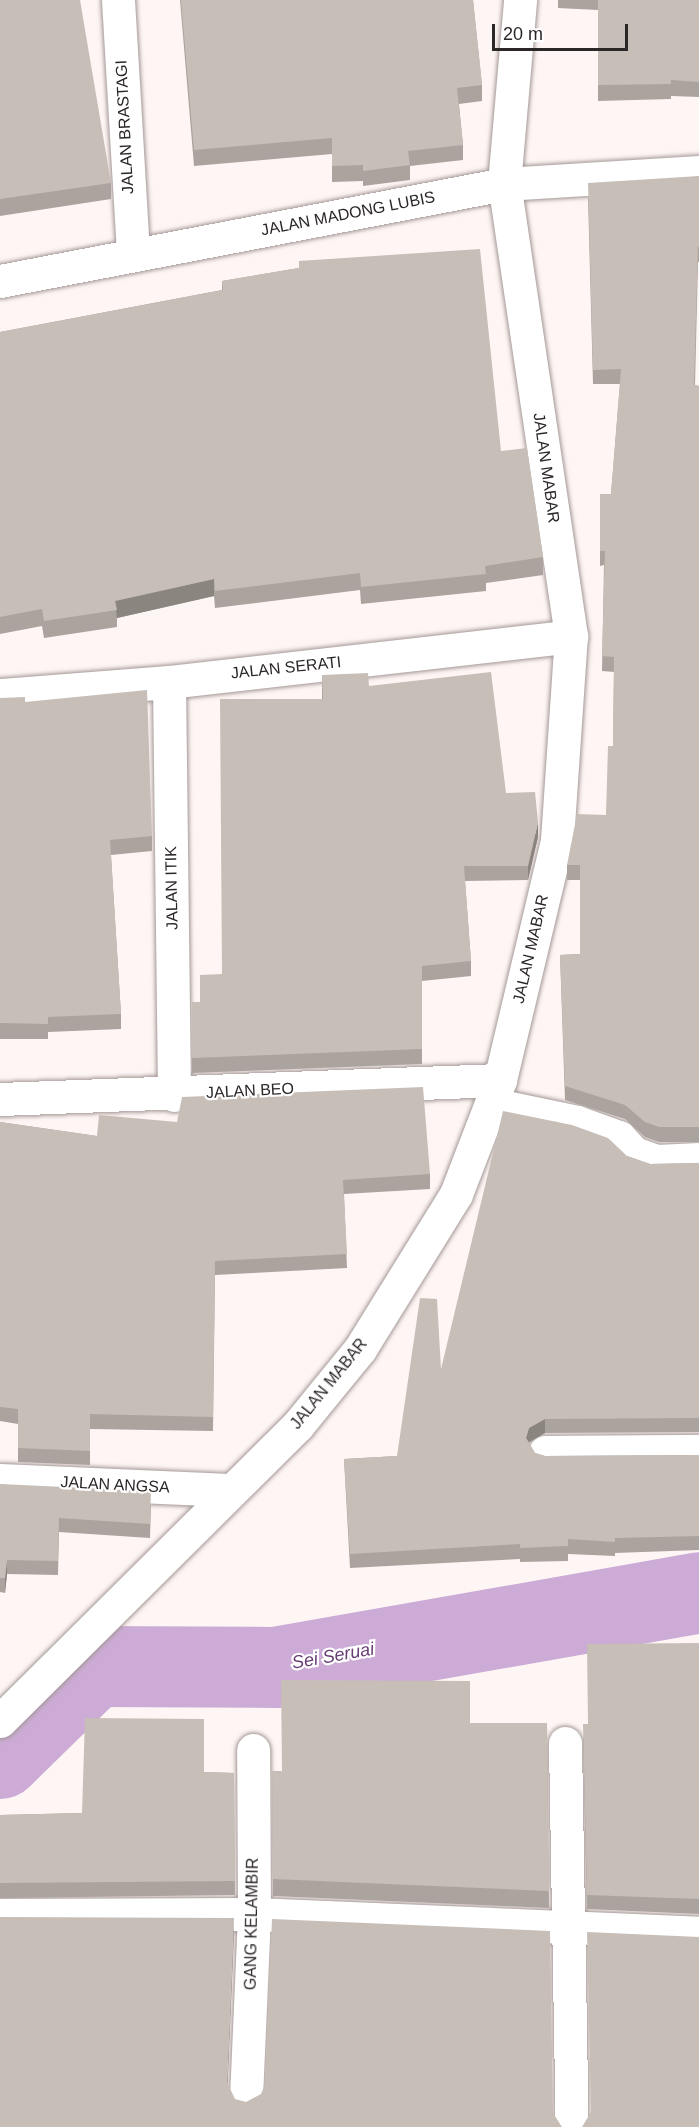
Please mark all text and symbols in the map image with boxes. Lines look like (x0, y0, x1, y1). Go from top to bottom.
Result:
scale bar (495, 12, 632, 50)
text: 20 m (503, 24, 543, 44)
street label: JALAN BRASTAGI (112, 60, 138, 194)
street label: JALAN MADONG LUBIS (259, 188, 437, 240)
street label: JALAN MABAR (529, 412, 563, 524)
street label: JALAN SERATI (230, 653, 342, 683)
street label: JALAN ITIK (162, 846, 182, 930)
street label: JALAN MABAR (509, 893, 553, 1005)
street label: JALAN BEO (206, 1079, 294, 1103)
street label: JALAN MABAR (287, 1335, 371, 1433)
street label: JALAN ANGSA (59, 1473, 171, 1497)
water label: Sei Seruai (290, 1638, 376, 1674)
street label: GANG KELAMBIR (241, 1858, 263, 1990)

